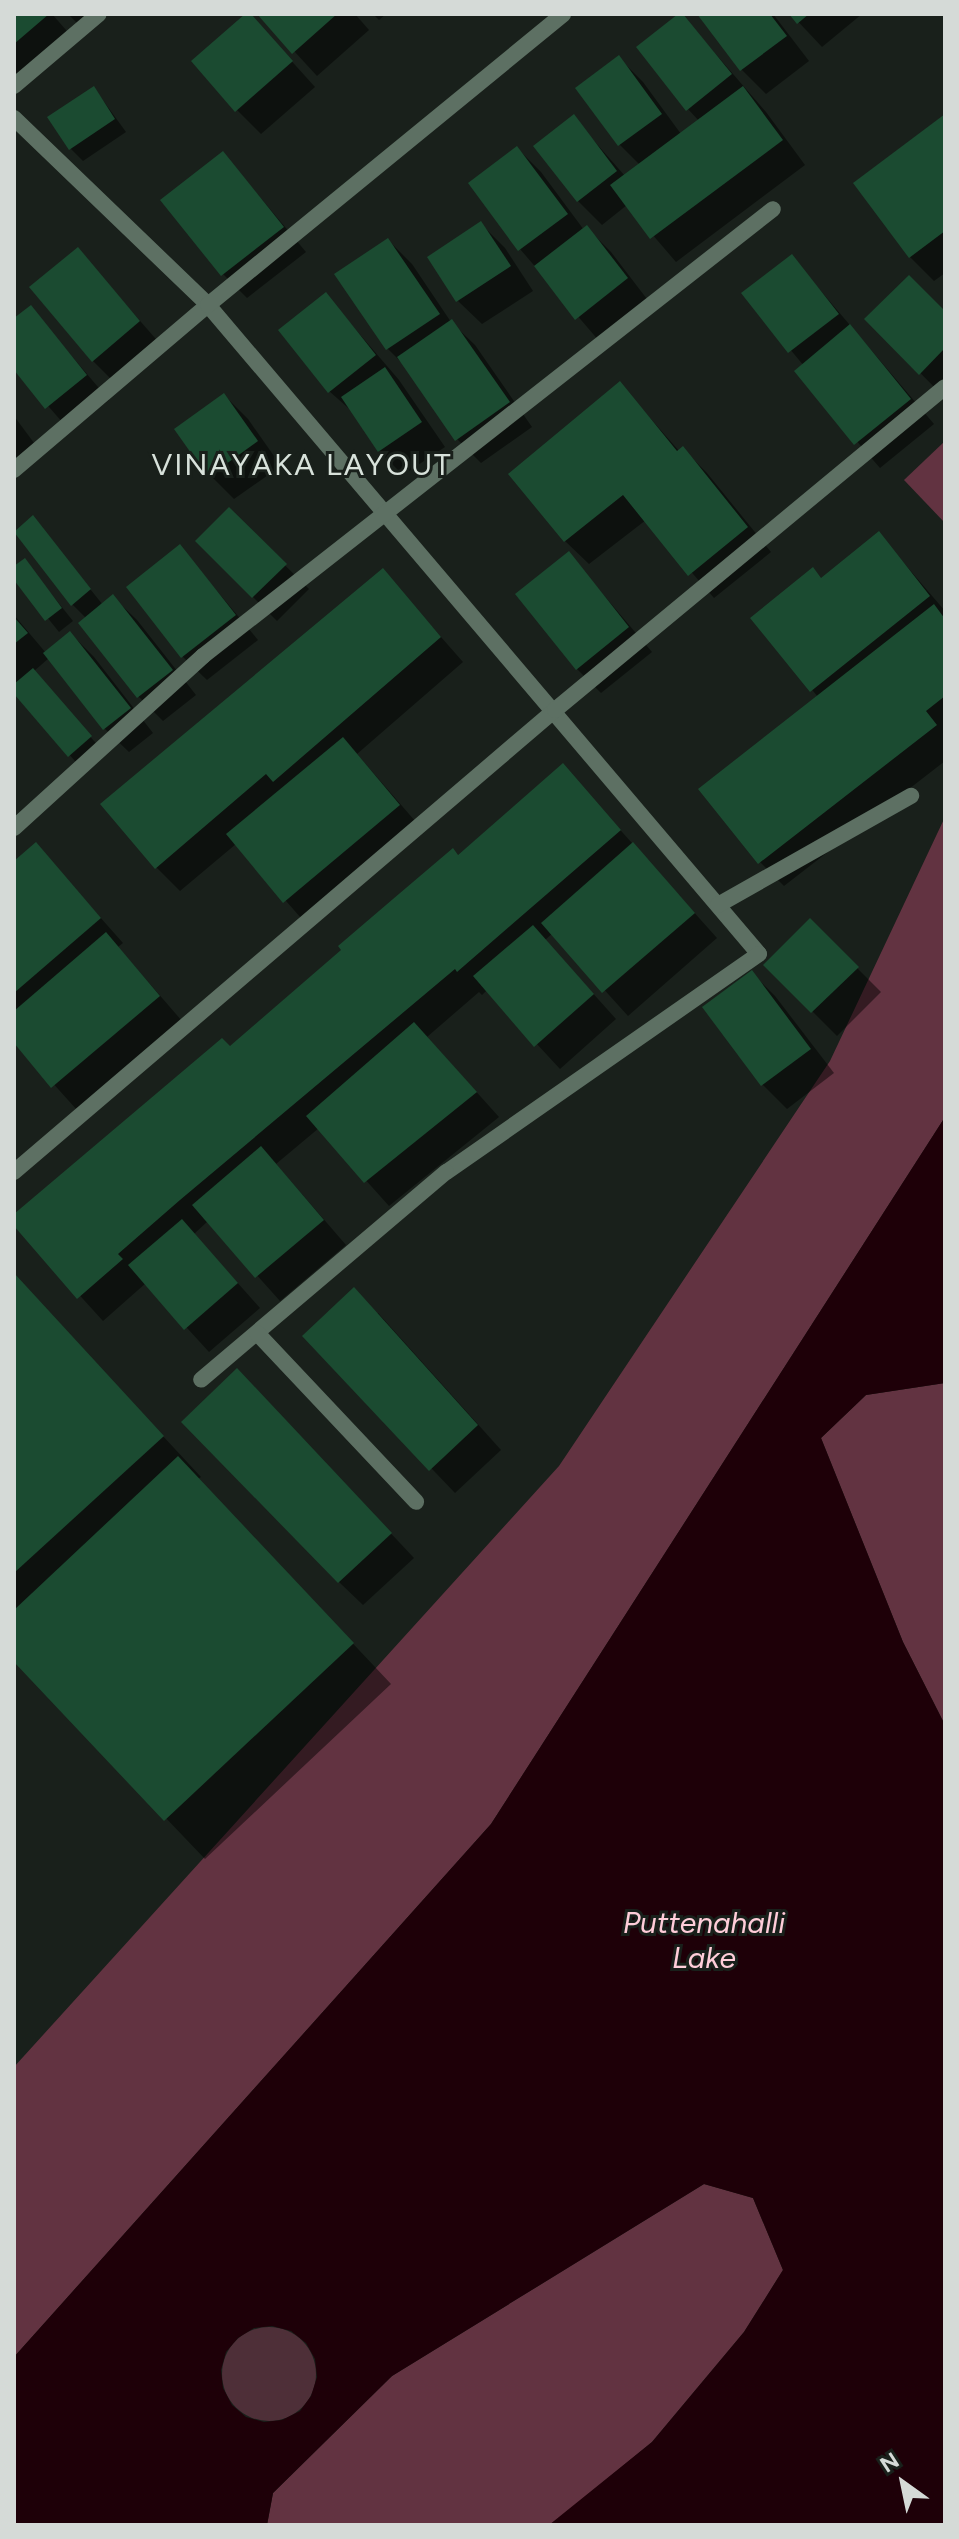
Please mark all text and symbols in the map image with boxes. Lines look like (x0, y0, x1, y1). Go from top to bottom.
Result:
district label: VINAYAKA LAYOUT (151, 447, 453, 483)
water label: Puttenahalli Lake (623, 1905, 785, 1976)
north arrow (863, 2443, 943, 2523)
text: N (875, 2447, 904, 2478)

